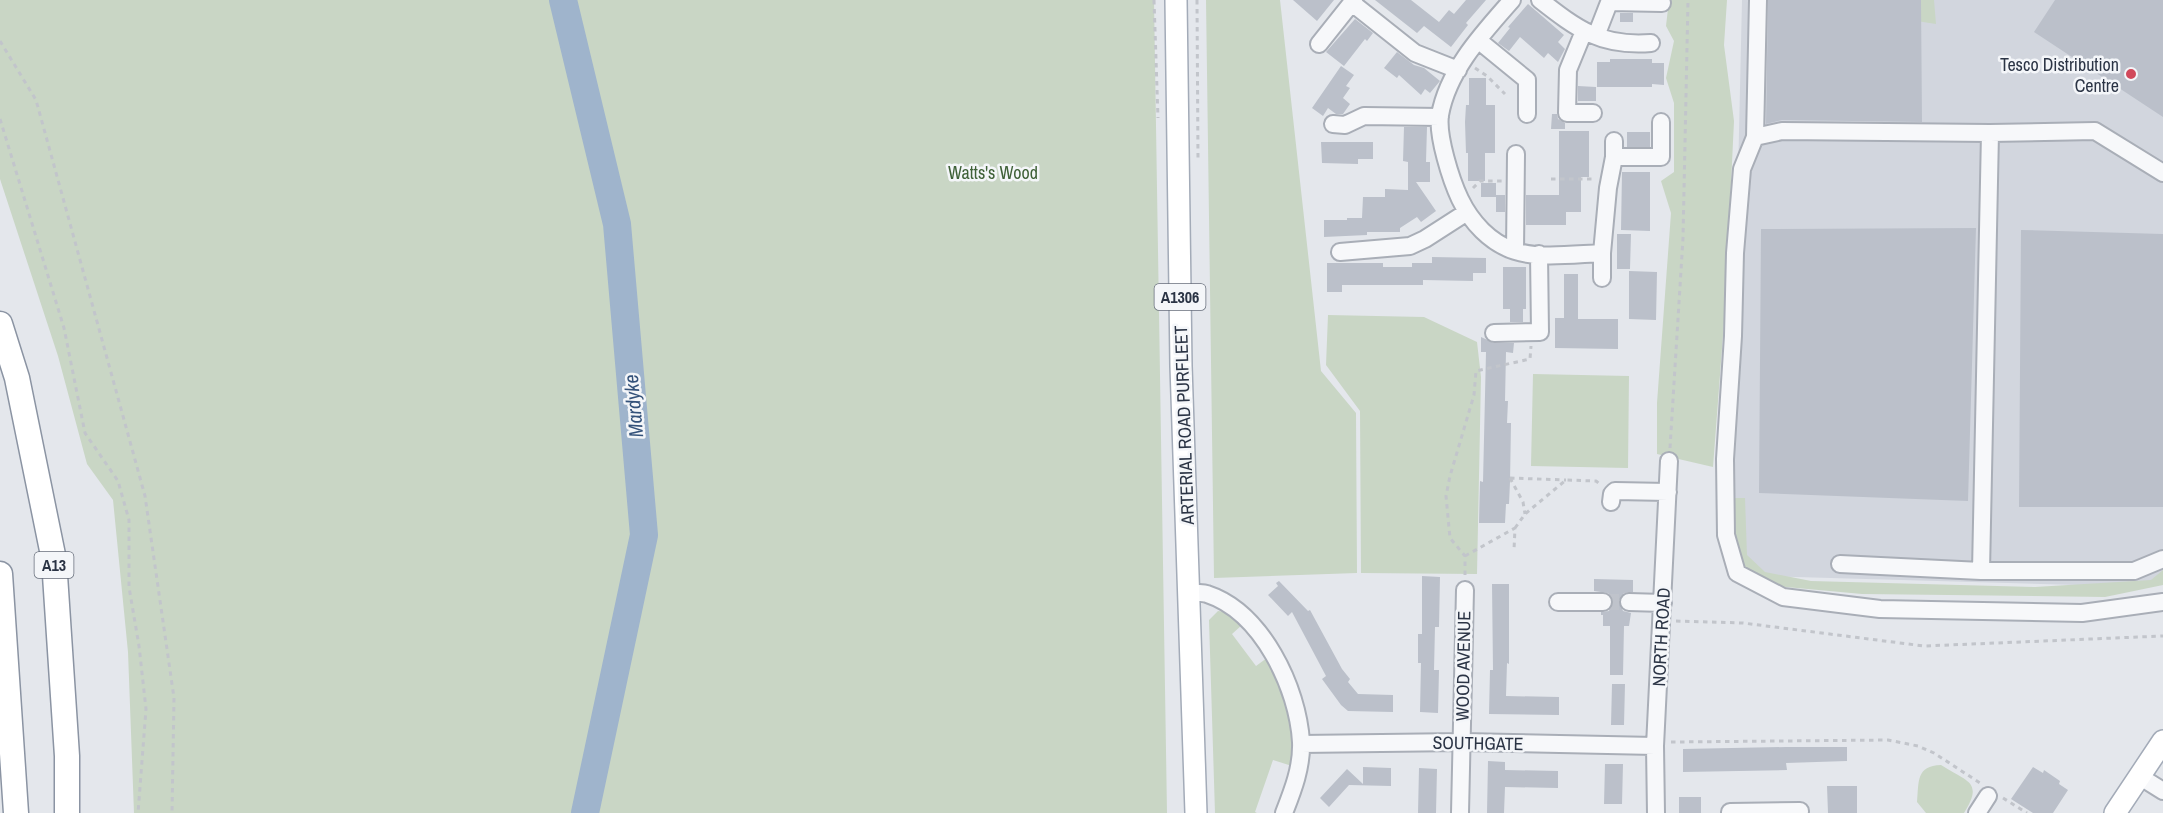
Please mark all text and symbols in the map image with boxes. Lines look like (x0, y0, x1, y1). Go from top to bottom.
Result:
place label: Tesco Distribution Centre (2000, 52, 2119, 98)
marker: Tesco Distribution Centre (2124, 67, 2138, 81)
park label: Watts's Wood (948, 160, 1038, 185)
road number: A1306 (1154, 284, 1206, 310)
street label: ARTERIAL ROAD PURFLEET (1168, 325, 1200, 526)
water label: Mardyke (617, 373, 649, 439)
road number: A13 (34, 552, 74, 578)
street label: NORTH ROAD (1646, 587, 1676, 687)
street label: WOOD AVENUE (1450, 611, 1476, 721)
street label: SOUTHGATE (1432, 730, 1524, 756)

